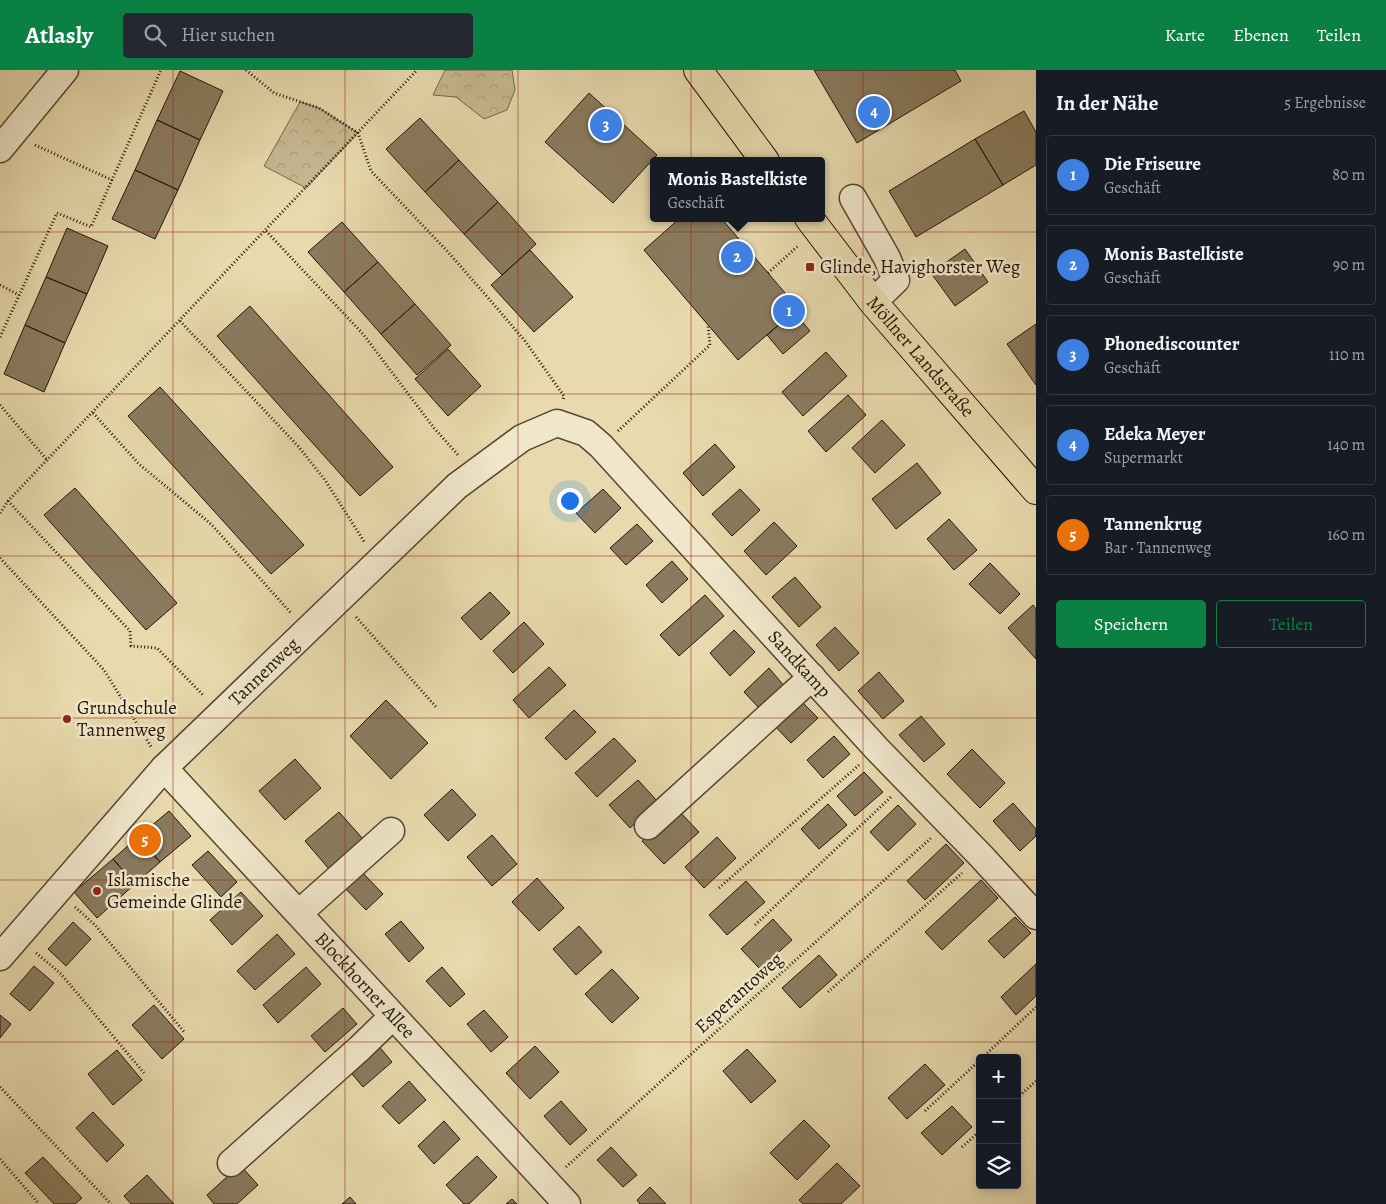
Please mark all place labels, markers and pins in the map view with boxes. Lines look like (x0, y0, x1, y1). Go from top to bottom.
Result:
pin: 4 (858, 93, 890, 131)
pin: 3 (590, 106, 622, 144)
pin: 2 (721, 238, 753, 276)
place label: Glinde, Havighorster Weg (820, 254, 1021, 280)
marker: Glinde, Havighorster Weg (804, 261, 816, 273)
pin: 1 (773, 292, 805, 330)
place label: Grundschule Tannenweg (77, 695, 177, 743)
marker: Grundschule Tannenweg (61, 713, 73, 725)
pin: 5 (129, 821, 161, 859)
place label: Islamische Gemeinde Glinde (107, 867, 242, 915)
marker: Islamische Gemeinde Glinde (91, 885, 103, 897)

